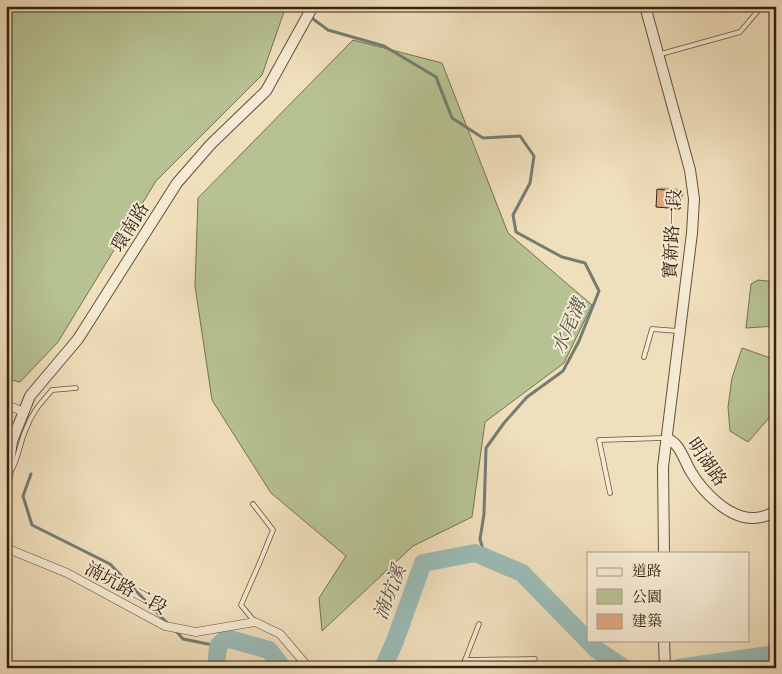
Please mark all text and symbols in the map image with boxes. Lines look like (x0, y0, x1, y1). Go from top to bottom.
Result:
street label: 寶新路一段 (658, 188, 687, 280)
street label: 環南路 (106, 198, 155, 257)
water label: 水尾溝 (545, 292, 594, 358)
street label: 明湖路 (681, 433, 732, 492)
legend (587, 552, 750, 642)
street label: 湳坑路二段 (80, 556, 171, 621)
water label: 湳坑溪 (368, 559, 413, 624)
text: 道路 (632, 561, 662, 581)
text: 公園 (632, 587, 662, 607)
text: 建築 (632, 611, 662, 631)

